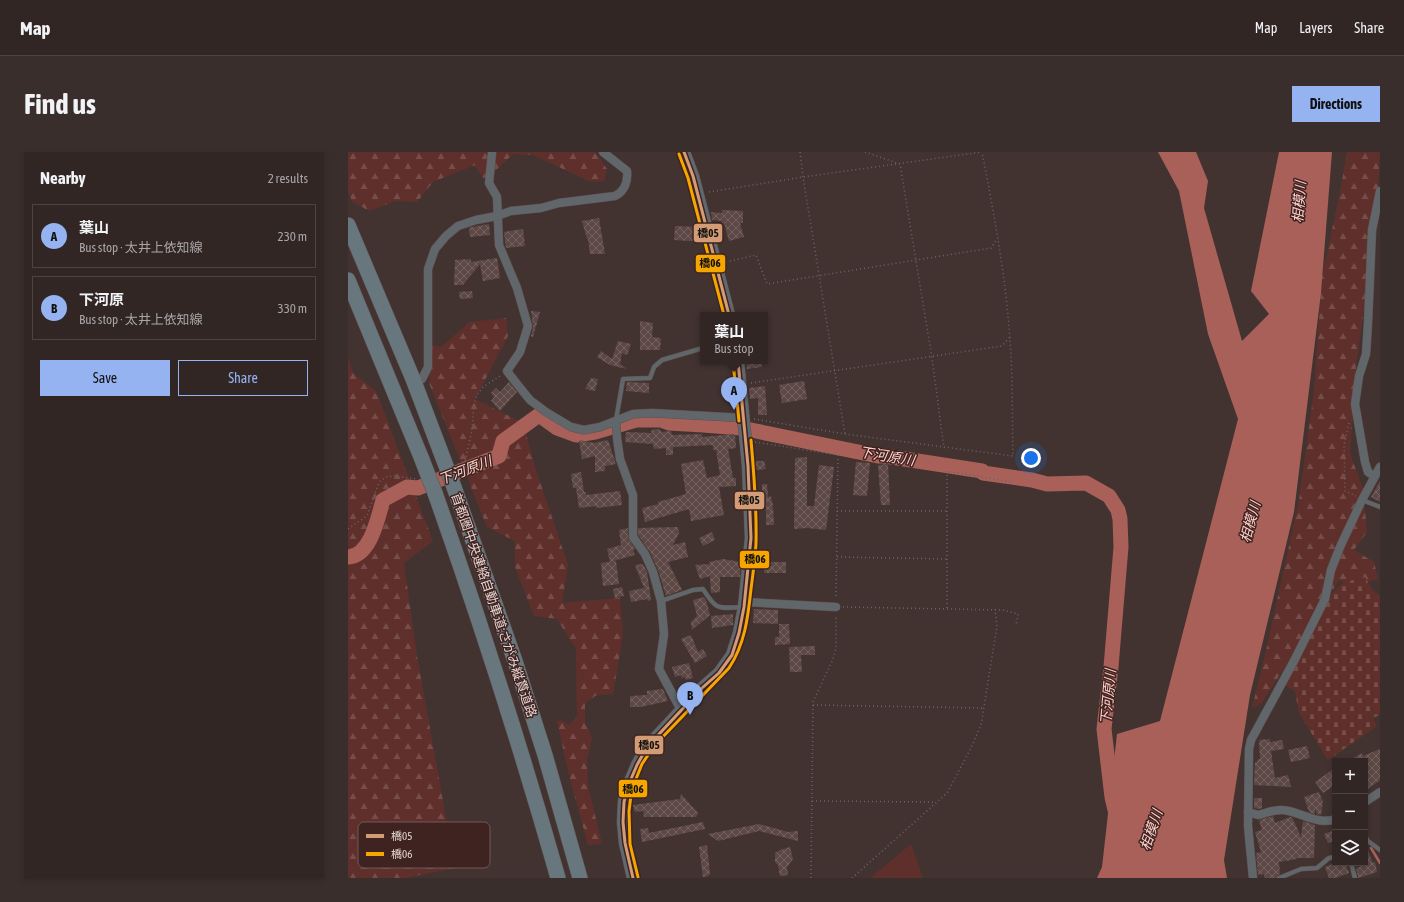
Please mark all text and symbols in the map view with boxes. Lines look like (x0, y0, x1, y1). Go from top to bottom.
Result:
text: Map (20, 17, 51, 39)
text: Map (1255, 20, 1277, 36)
text: Layers (1299, 20, 1332, 36)
text: Share (1354, 20, 1384, 36)
button: Directions (1292, 86, 1380, 122)
text: Find us (24, 88, 96, 120)
text: Nearby (40, 168, 86, 188)
text: 2 results (268, 171, 308, 186)
water label: 相模川 (1290, 178, 1309, 224)
text: 葉山 (79, 219, 109, 236)
line badge: 橋05 (693, 223, 723, 243)
text: 橋05 (697, 227, 719, 239)
text: A (51, 229, 57, 244)
text: 230 m (278, 229, 307, 244)
text: Bus stop · 太井上依知線 (79, 240, 203, 255)
line badge: 橋06 (695, 254, 726, 273)
text: 橋06 (699, 257, 721, 269)
text: 下河原 (79, 291, 124, 308)
text: B (51, 301, 57, 316)
text: 330 m (278, 301, 307, 316)
text: Bus stop · 太井上依知線 (79, 312, 203, 327)
popup (700, 312, 768, 364)
text: 葉山 (714, 323, 744, 340)
text: Bus stop (714, 341, 754, 356)
button: Save (40, 360, 170, 396)
button: Share (178, 360, 308, 396)
pin: A (721, 377, 747, 410)
water label: 下河原川 (858, 444, 918, 469)
your location (1021, 448, 1041, 468)
water label: 下河原川 (436, 452, 496, 488)
street label: 首都圏中央連絡自動車道;さがみ縦貫道路 (448, 491, 540, 719)
line badge: 橋05 (734, 491, 765, 510)
text: 橋05 (738, 494, 760, 506)
water label: 相模川 (1237, 498, 1264, 544)
line badge: 橋06 (739, 550, 770, 569)
text: 橋06 (744, 553, 766, 565)
water label: 下河原川 (1098, 666, 1119, 726)
pin: B (677, 682, 703, 715)
line badge: 橋05 (634, 735, 664, 755)
text: 橋05 (638, 739, 660, 751)
map controls (1332, 758, 1368, 866)
button: + (1332, 758, 1368, 794)
line badge: 橋06 (618, 779, 648, 798)
text: 橋06 (622, 783, 644, 795)
button: − (1332, 794, 1368, 830)
water label: 相模川 (1137, 806, 1166, 852)
legend (358, 822, 490, 868)
text: 橋05 (391, 830, 412, 842)
button: layers (1332, 830, 1368, 866)
text: 橋06 (391, 848, 412, 860)

